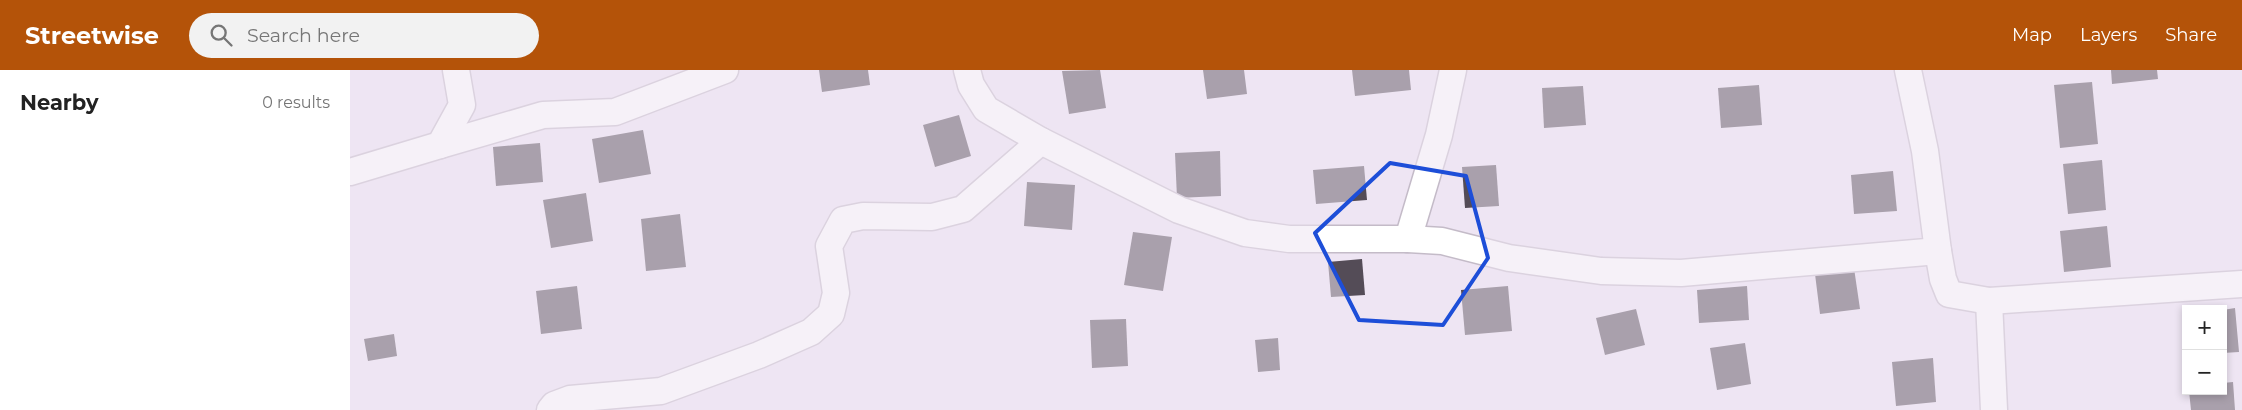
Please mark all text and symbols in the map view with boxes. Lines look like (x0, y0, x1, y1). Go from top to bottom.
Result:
search box (189, 13, 539, 58)
text: Streetwise (25, 21, 159, 50)
icon: search (207, 21, 235, 49)
text: Search here (247, 24, 360, 47)
text: Map (2012, 24, 2052, 46)
text: Layers (2080, 24, 2137, 46)
text: Share (2165, 24, 2217, 46)
text: Nearby (20, 90, 99, 115)
text: 0 results (262, 93, 330, 112)
map controls (2182, 305, 2227, 395)
button: + (2182, 305, 2227, 350)
button: − (2182, 350, 2227, 395)

